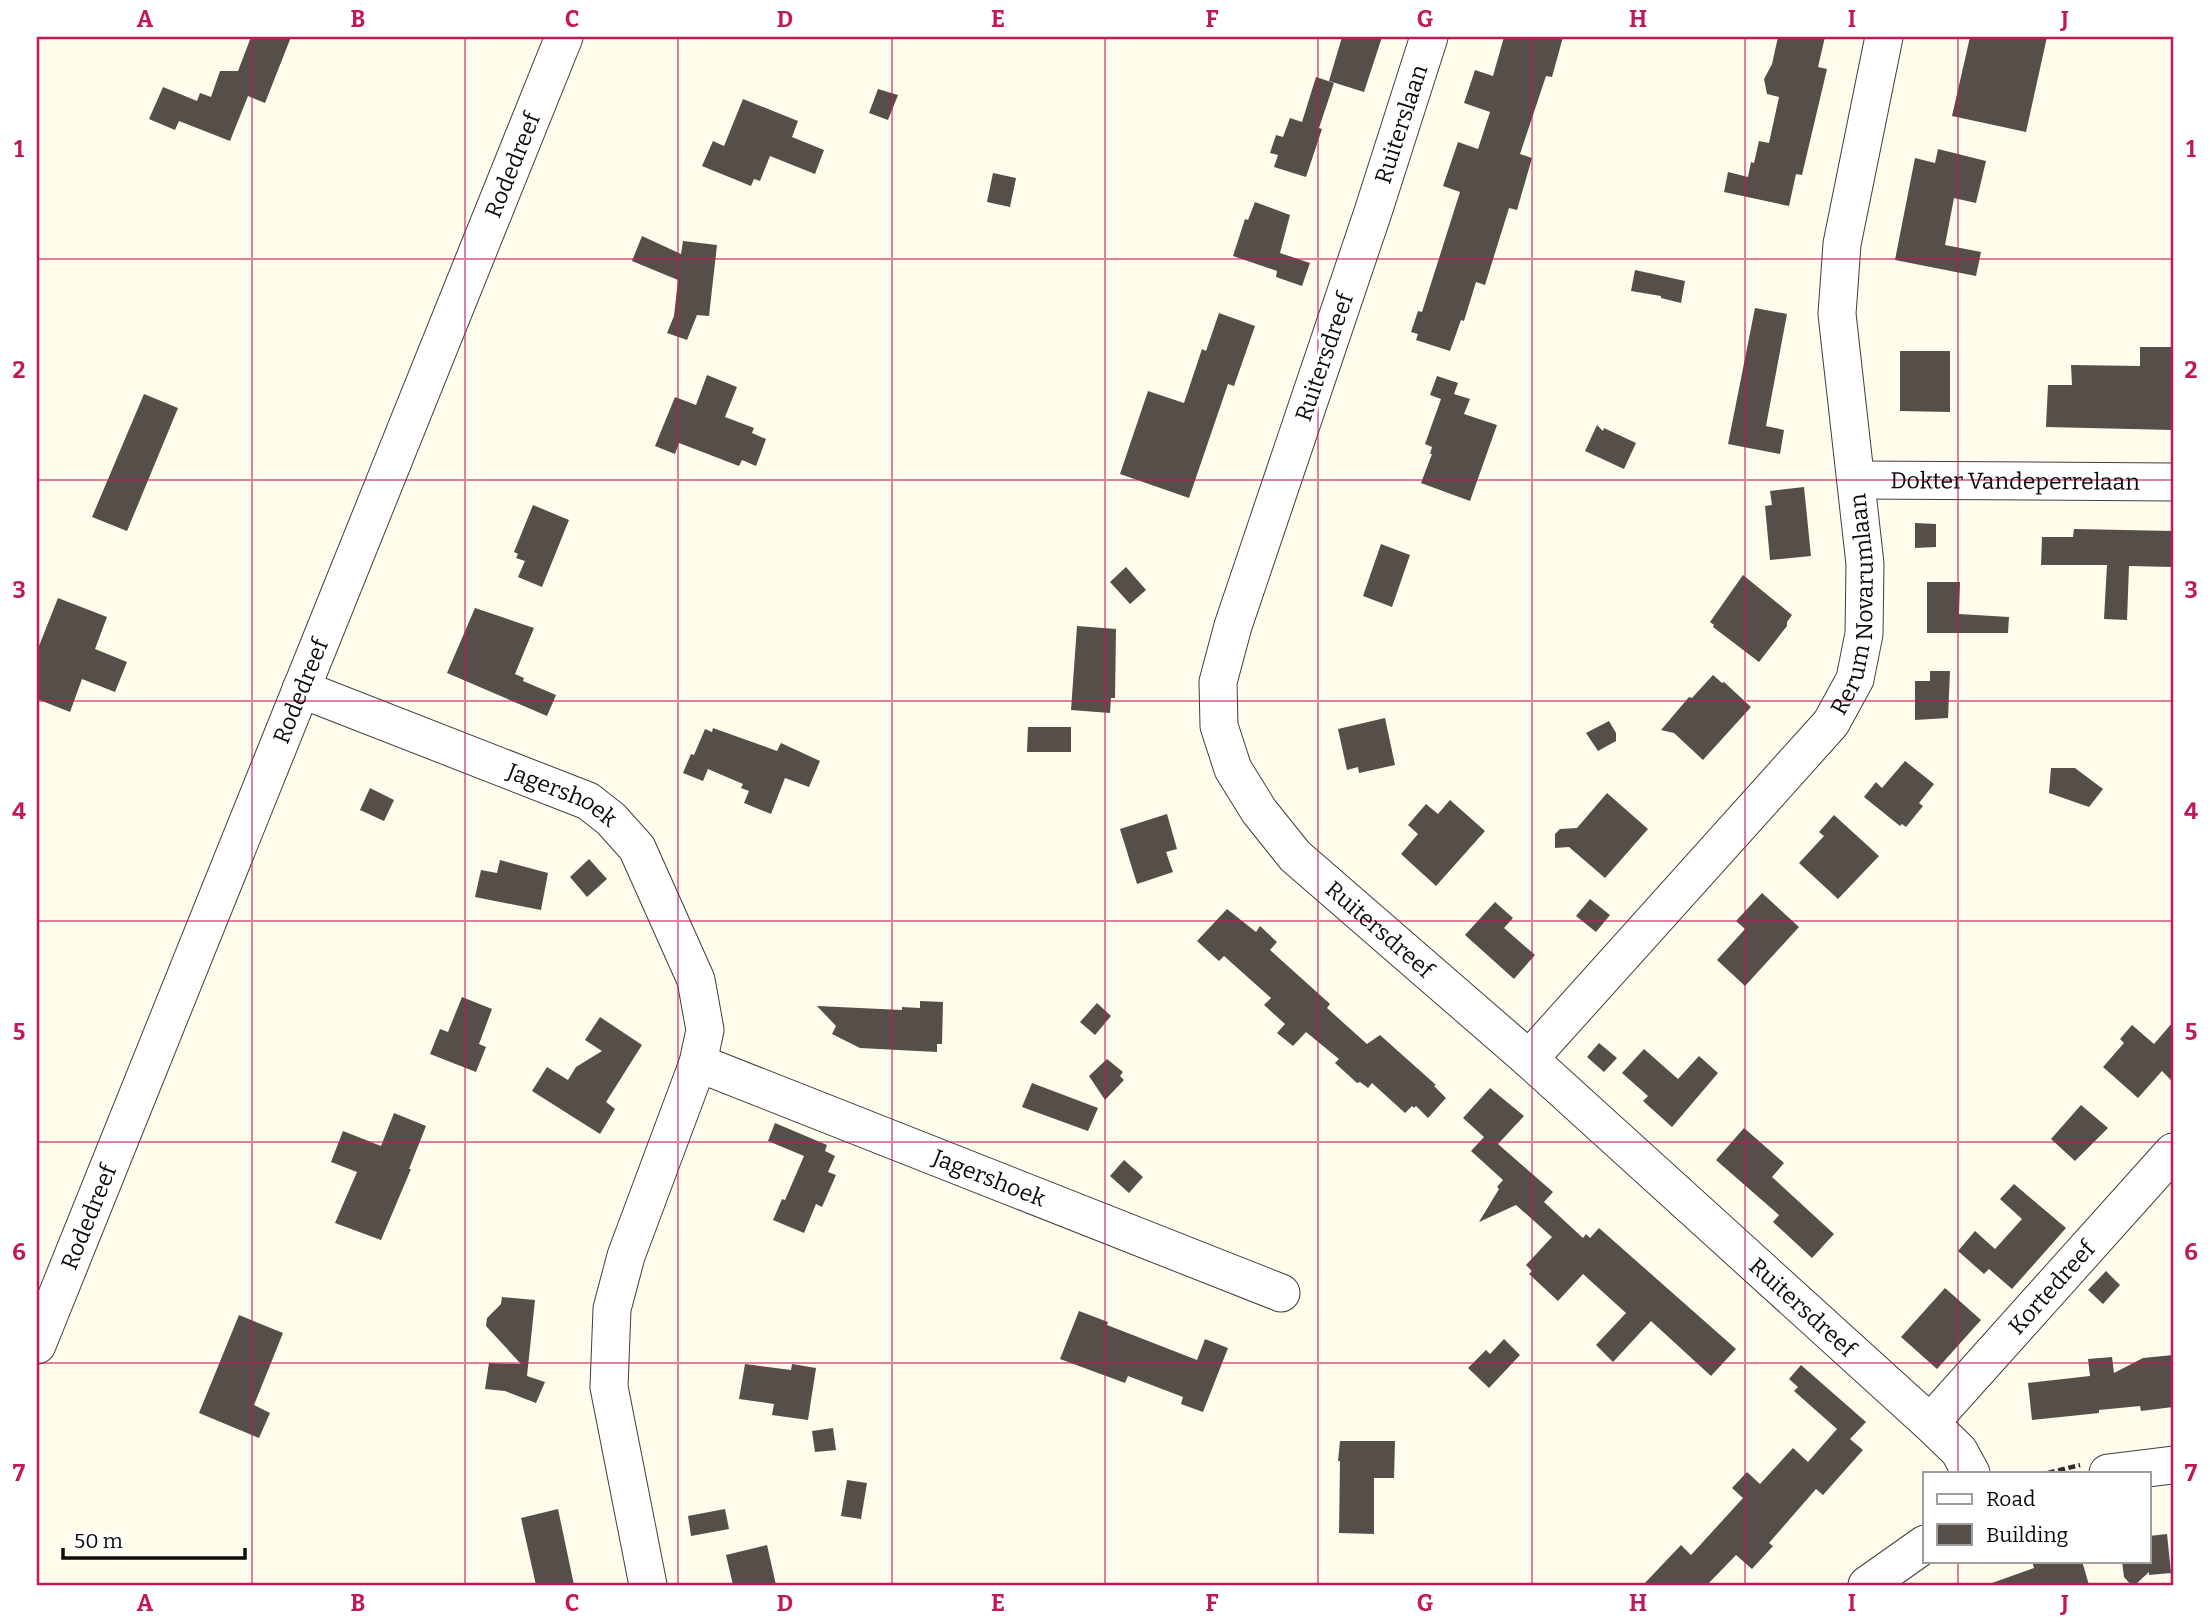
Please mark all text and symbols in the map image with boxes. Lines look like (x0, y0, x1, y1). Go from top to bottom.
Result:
text: A (137, 5, 154, 33)
text: B (351, 5, 365, 33)
text: C (565, 5, 579, 33)
text: D (777, 5, 793, 33)
text: E (991, 5, 1005, 33)
text: F (1206, 5, 1219, 33)
text: G (1417, 5, 1434, 33)
text: H (1629, 5, 1647, 33)
text: I (1848, 5, 1856, 33)
text: J (2059, 5, 2069, 33)
street label: Ruiterslaan (1369, 61, 1434, 187)
street label: Rodedreef (479, 107, 547, 222)
text: 1 (14, 135, 24, 163)
text: 1 (2186, 135, 2196, 163)
street label: Ruitersdreef (1289, 287, 1360, 425)
text: 2 (13, 356, 26, 384)
text: 2 (2185, 356, 2198, 384)
street label: Dokter Vandeperrelaan (1890, 466, 2140, 496)
street label: Rerum Novarumlaan (1824, 492, 1879, 720)
text: 3 (12, 576, 26, 604)
text: 3 (2184, 576, 2198, 604)
street label: Rodedreef (267, 633, 335, 748)
street label: Jagershoek (502, 756, 623, 833)
text: 4 (12, 797, 26, 825)
text: 4 (2184, 797, 2198, 825)
street label: Ruitersdreef (1320, 875, 1441, 985)
text: 5 (13, 1018, 25, 1046)
text: 5 (2185, 1018, 2197, 1046)
street label: Jagershoek (928, 1143, 1050, 1213)
street label: Rodedreef (55, 1159, 123, 1274)
street label: Kortedreef (2002, 1234, 2102, 1340)
text: 6 (12, 1238, 26, 1266)
text: 6 (2184, 1238, 2198, 1266)
street label: Ruitersdreef (1743, 1252, 1863, 1364)
text: 7 (13, 1459, 26, 1487)
text: 7 (2185, 1459, 2198, 1487)
legend (1923, 1472, 2150, 1562)
text: Road (1986, 1486, 2035, 1512)
scale bar (63, 1517, 245, 1561)
text: Building (1986, 1522, 2069, 1548)
text: 50 m (74, 1528, 123, 1554)
text: A (137, 1589, 154, 1617)
text: B (351, 1589, 365, 1617)
text: C (565, 1589, 579, 1617)
text: D (777, 1589, 793, 1617)
text: E (991, 1589, 1005, 1617)
text: F (1206, 1589, 1219, 1617)
text: G (1417, 1589, 1434, 1617)
text: H (1629, 1589, 1647, 1617)
text: I (1848, 1589, 1856, 1617)
text: J (2059, 1589, 2069, 1617)

